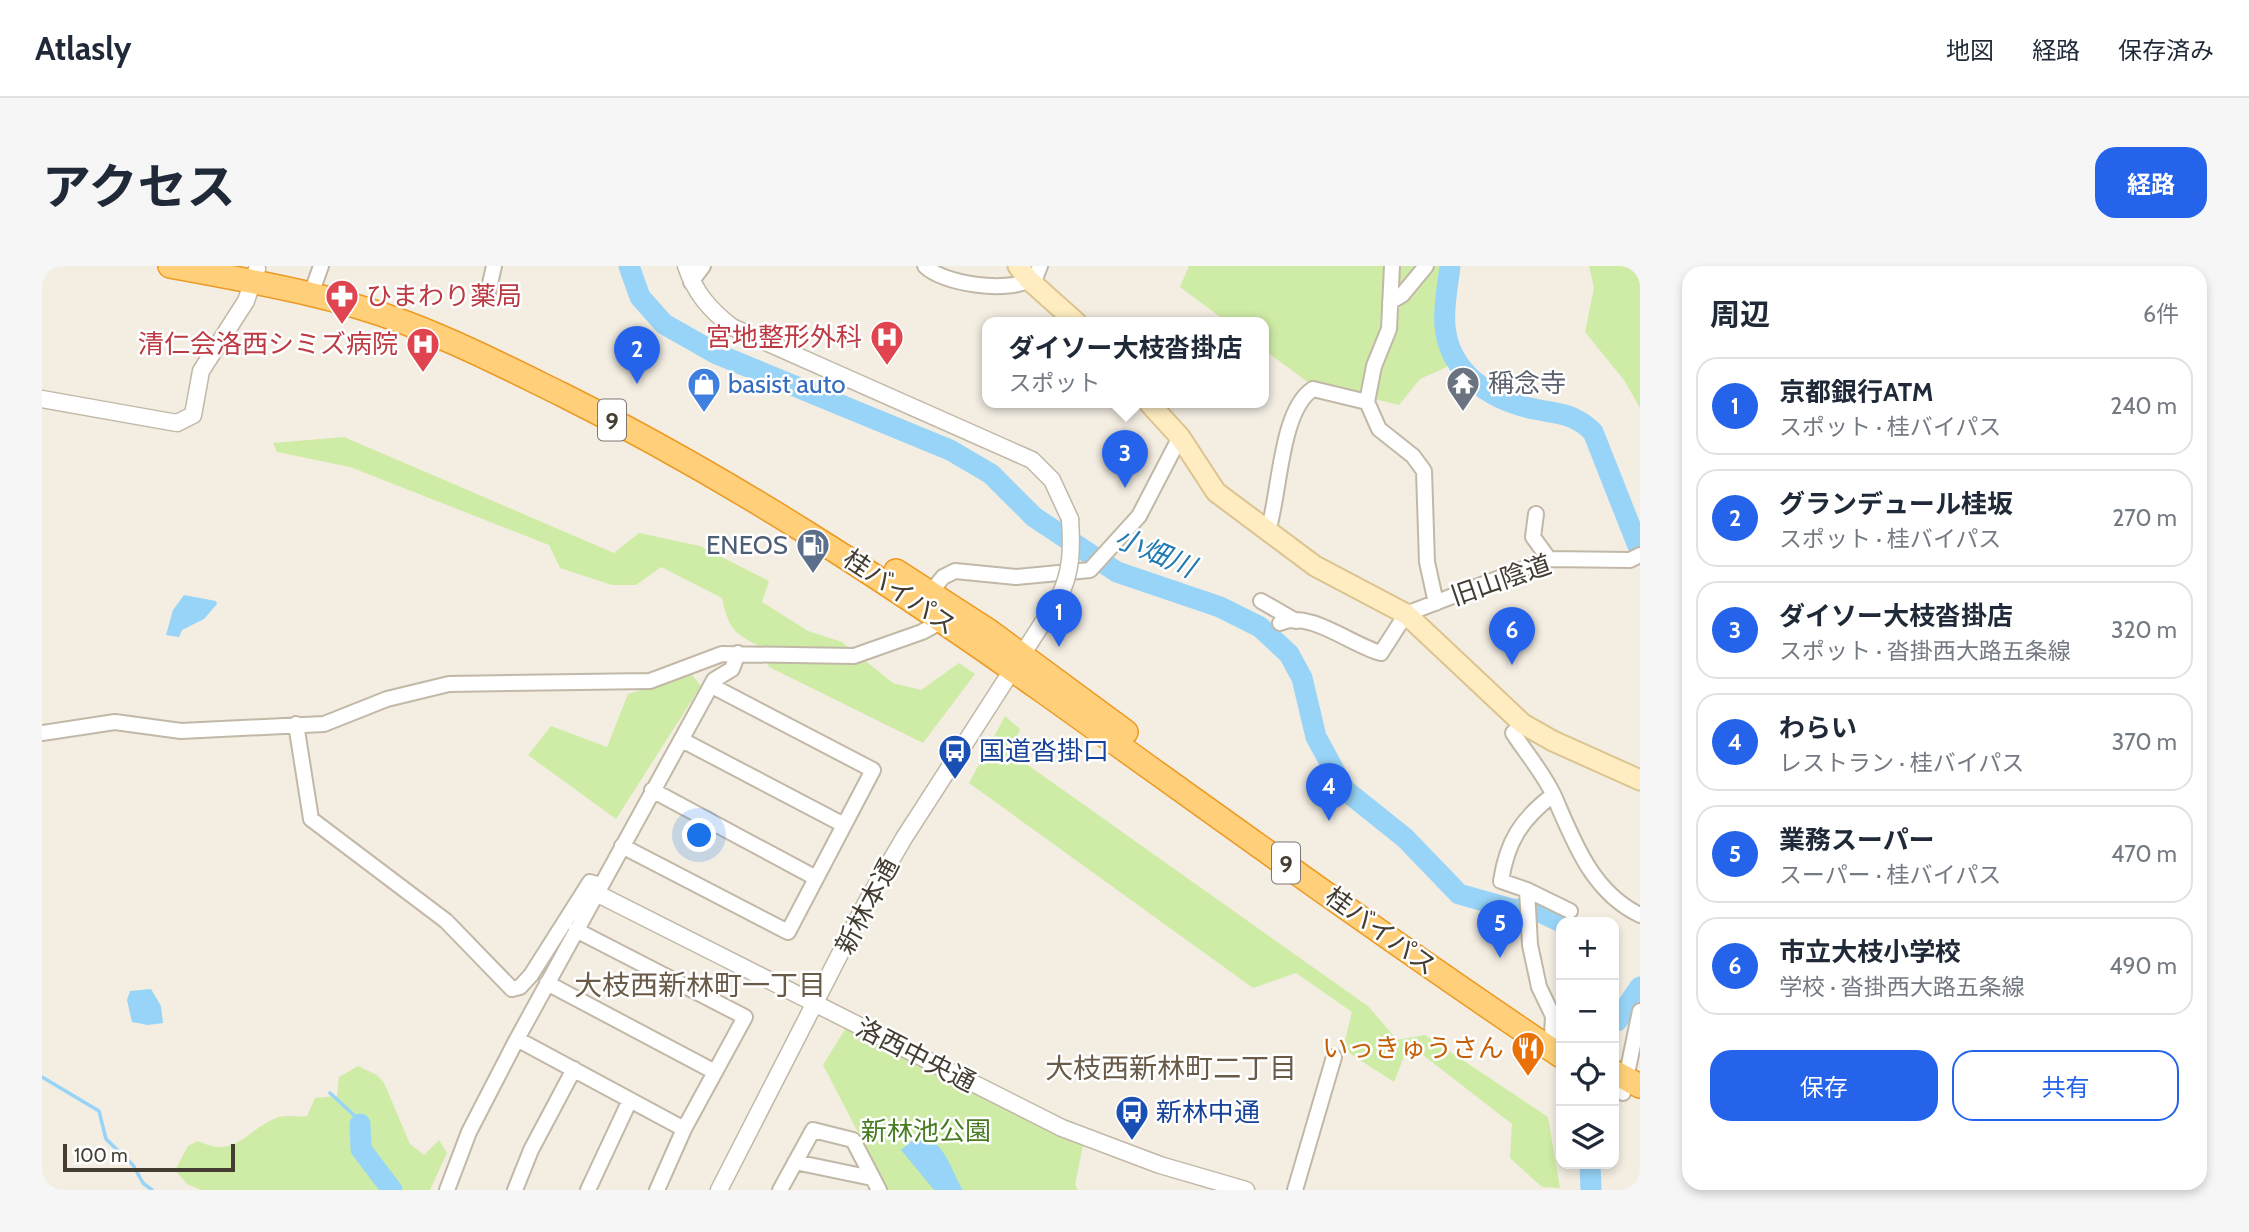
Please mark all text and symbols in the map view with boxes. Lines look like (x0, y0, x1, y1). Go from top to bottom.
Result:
text: Atlasly (35, 28, 132, 68)
text: 地図 (1946, 36, 1994, 65)
text: 経路 (2032, 36, 2080, 65)
text: 保存済み (2118, 36, 2214, 65)
button: 経路 (2095, 147, 2207, 218)
text: アクセス (42, 157, 236, 216)
pharmacy icon: ひまわり薬局 (323, 277, 361, 326)
place label: ひまわり薬局 (366, 280, 522, 312)
text: 周辺 (1710, 296, 1770, 333)
text: 6件 (2143, 300, 2179, 328)
popup (982, 317, 1269, 408)
hospital icon: 宮地整形外科 (868, 318, 906, 367)
place label: 宮地整形外科 (706, 321, 862, 353)
hospital icon: 清仁会洛西シミズ病院 (404, 325, 442, 374)
pin: 2 (614, 326, 660, 384)
place label: 清仁会洛西シミズ病院 (138, 328, 398, 360)
text: ダイソー大枝沓掛店 (1008, 332, 1243, 364)
temple icon: 稱念寺 (1444, 364, 1482, 413)
shop icon: basist auto (685, 365, 723, 414)
place label: 稱念寺 (1488, 367, 1566, 399)
place label: basist auto (728, 368, 846, 400)
text: スポット (1008, 369, 1100, 397)
text: 京都銀行ATM (1779, 376, 1933, 408)
text: 1 (1731, 392, 1739, 420)
text: 240 m (2110, 392, 2177, 420)
road number: 9 (598, 400, 626, 440)
text: スポット · 桂バイパス (1779, 413, 2001, 441)
pin: 3 (1102, 430, 1148, 488)
text: グランデュール桂坂 (1779, 488, 2013, 520)
text: 2 (1729, 504, 1741, 532)
text: 270 m (2112, 504, 2177, 532)
water label: 小畑川 (1110, 520, 1203, 585)
text: スポット · 桂バイパス (1779, 525, 2001, 553)
fuel station icon: ENEOS (794, 526, 832, 575)
place label: ENEOS (706, 529, 788, 561)
street label: 桂バイパス (837, 543, 963, 641)
street label: 旧山陰道 (1447, 548, 1555, 612)
pin: 1 (1036, 589, 1082, 647)
text: ダイソー大枝沓掛店 (1779, 600, 2013, 632)
pin: 6 (1489, 607, 1535, 665)
text: 3 (1729, 616, 1741, 644)
text: 320 m (2111, 616, 2177, 644)
text: スポット · 沓掛西大路五条線 (1779, 637, 2071, 665)
text: わらい (1779, 712, 1857, 744)
text: 4 (1728, 728, 1742, 756)
text: 370 m (2112, 728, 2177, 756)
bus stop icon: 国道沓掛口 (936, 732, 974, 781)
place label: 国道沓掛口 (979, 735, 1109, 767)
text: レストラン · 桂バイパス (1779, 749, 2024, 777)
pin: 4 (1306, 763, 1352, 821)
your location (682, 818, 716, 852)
text: 業務スーパー (1779, 824, 1935, 856)
text: 5 (1729, 840, 1741, 868)
text: 470 m (2111, 840, 2177, 868)
road number: 9 (1272, 842, 1300, 884)
street label: 新林本通 (828, 853, 906, 959)
text: スーパー · 桂バイパス (1779, 861, 2001, 889)
street label: 桂バイパス (1319, 880, 1443, 982)
pin: 5 (1477, 900, 1523, 958)
map controls (1556, 917, 1619, 1169)
button: + (1556, 917, 1619, 980)
text: 市立大枝小学校 (1779, 936, 1961, 968)
text: 6 (1729, 952, 1741, 980)
text: 490 m (2109, 952, 2177, 980)
district label: 大枝西新林町一丁目 (574, 968, 826, 1002)
text: 学校 · 沓掛西大路五条線 (1779, 973, 2025, 1001)
button: − (1556, 980, 1619, 1043)
street label: 洛西中央通 (851, 1011, 981, 1099)
restaurant icon: いっきゅうさん (1509, 1029, 1547, 1078)
place label: いっきゅうさん (1322, 1032, 1504, 1064)
button: locate (1556, 1043, 1619, 1106)
button: 保存 (1710, 1050, 1938, 1121)
button: 共有 (1952, 1050, 2179, 1121)
district label: 大枝西新林町二丁目 (1045, 1051, 1297, 1085)
bus stop icon: 新林中通 (1113, 1093, 1151, 1142)
place label: 新林中通 (1156, 1096, 1260, 1128)
button: layers (1556, 1106, 1619, 1169)
park label: 新林池公園 (861, 1115, 991, 1147)
scale bar (63, 1141, 234, 1173)
text: 100 m (74, 1144, 128, 1167)

